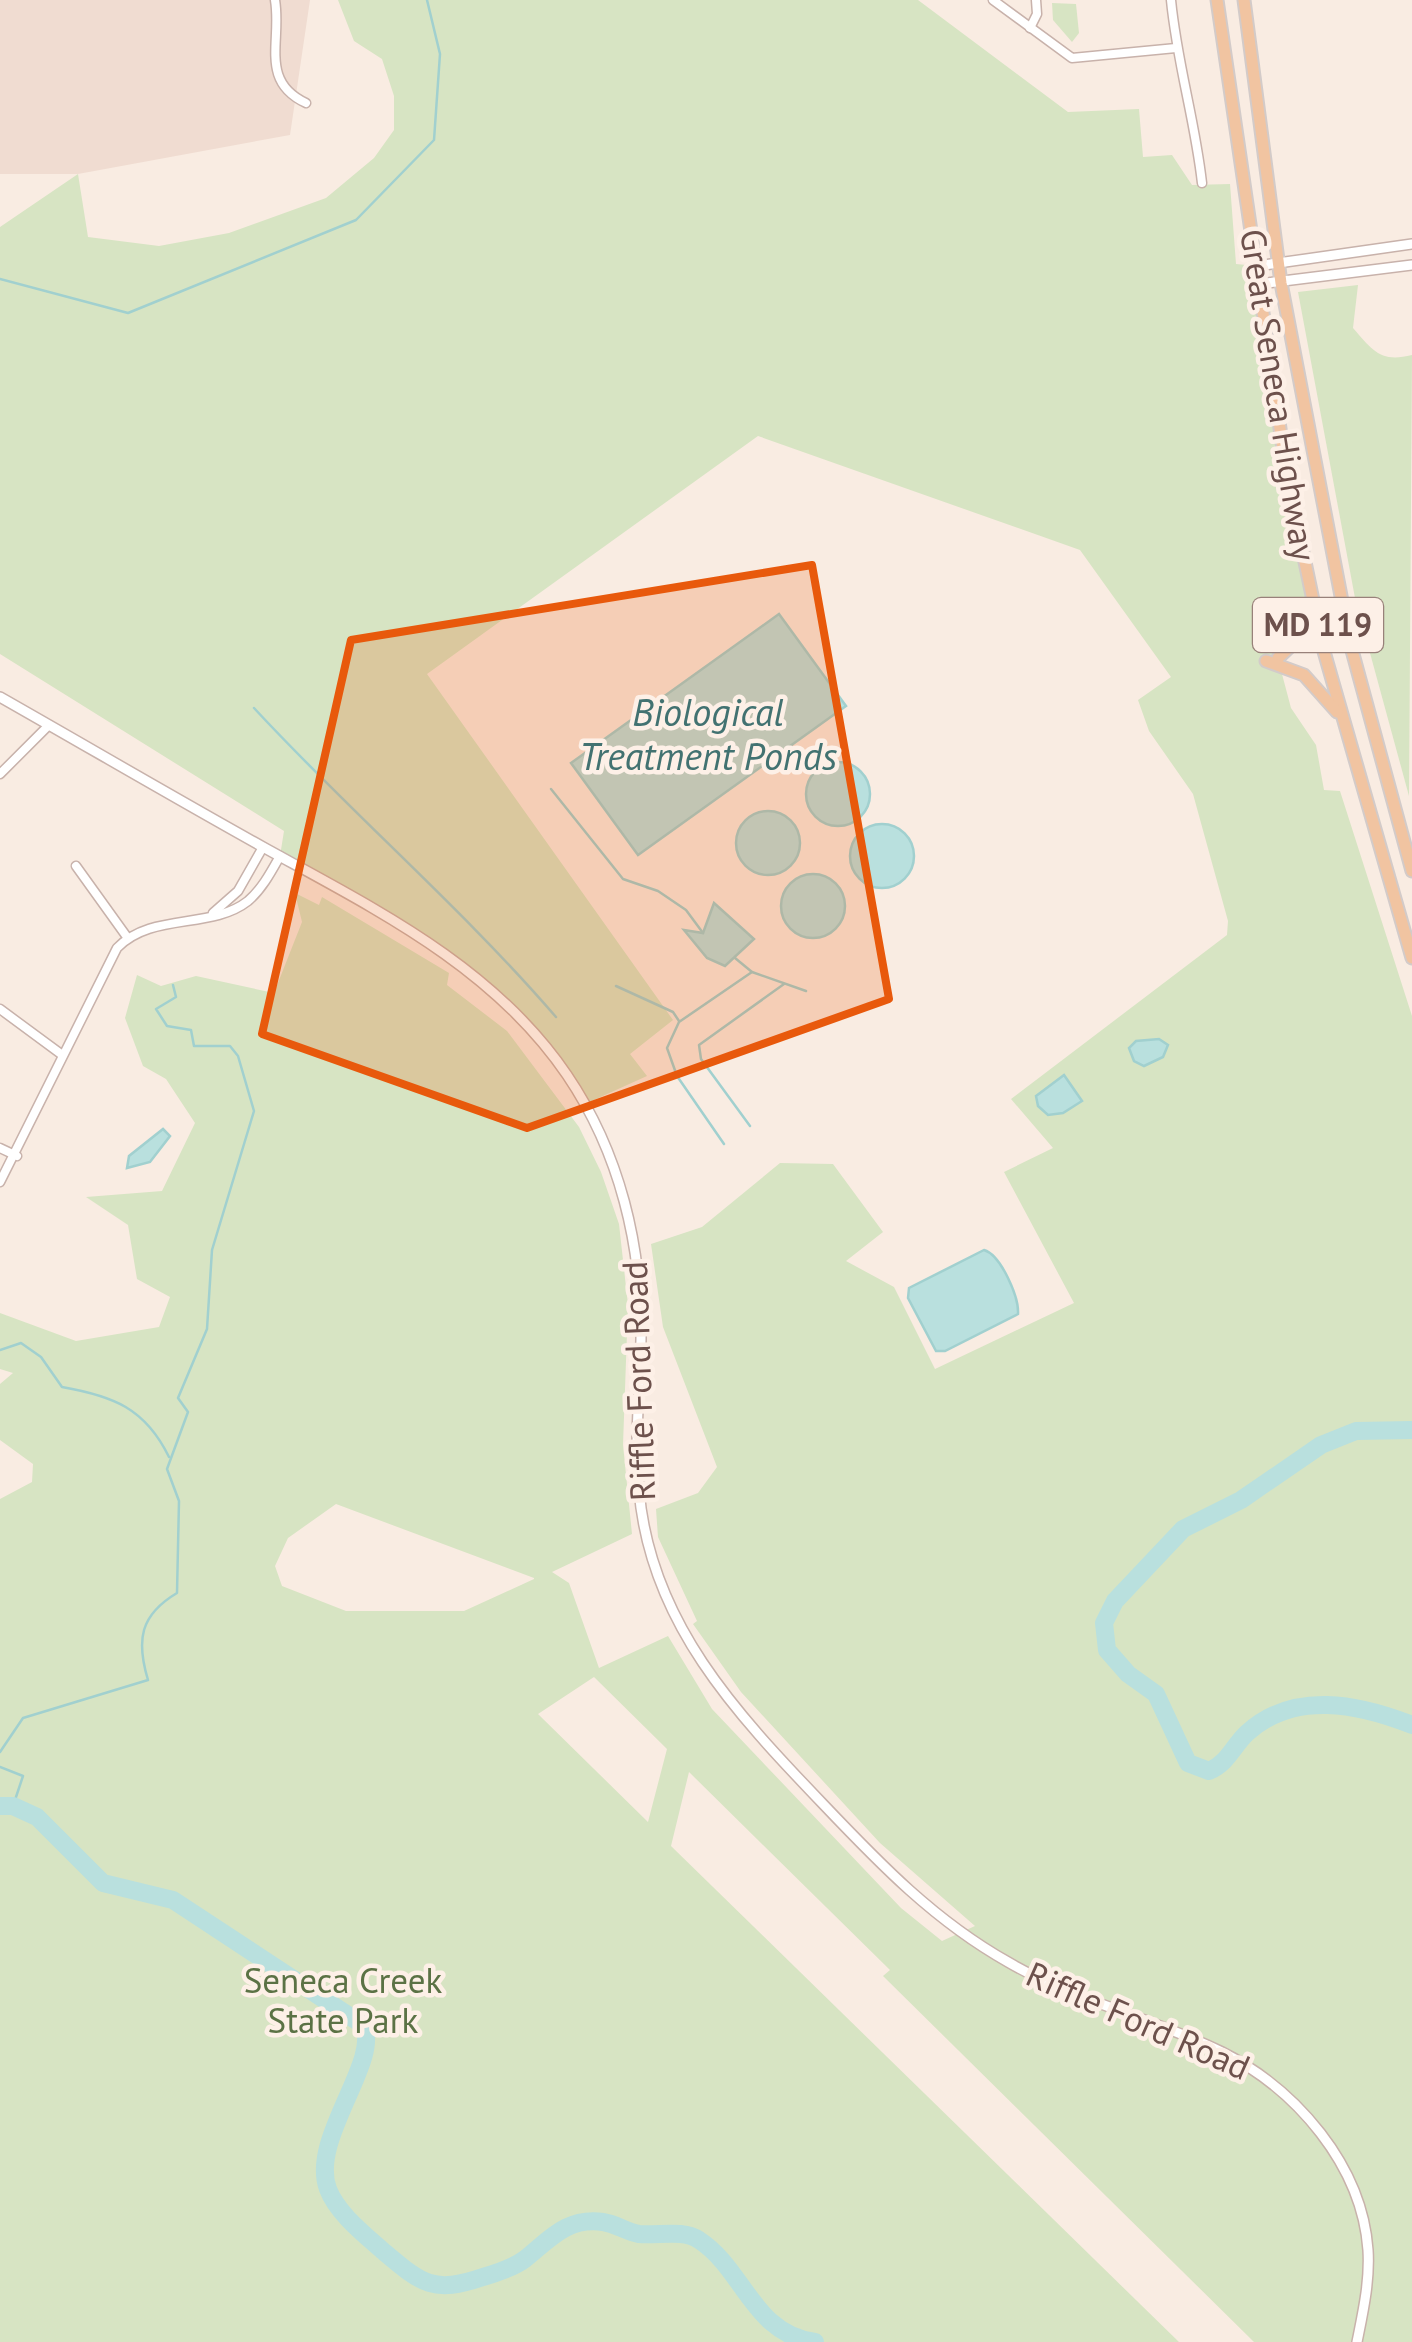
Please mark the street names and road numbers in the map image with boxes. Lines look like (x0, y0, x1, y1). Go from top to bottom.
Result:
street label: Great Seneca Highway (1230, 226, 1328, 564)
road number: MD 119 (1253, 598, 1383, 652)
street label: Riffle Ford Road (611, 1260, 665, 1502)
street label: Riffle Ford Road (1019, 1950, 1257, 2090)

